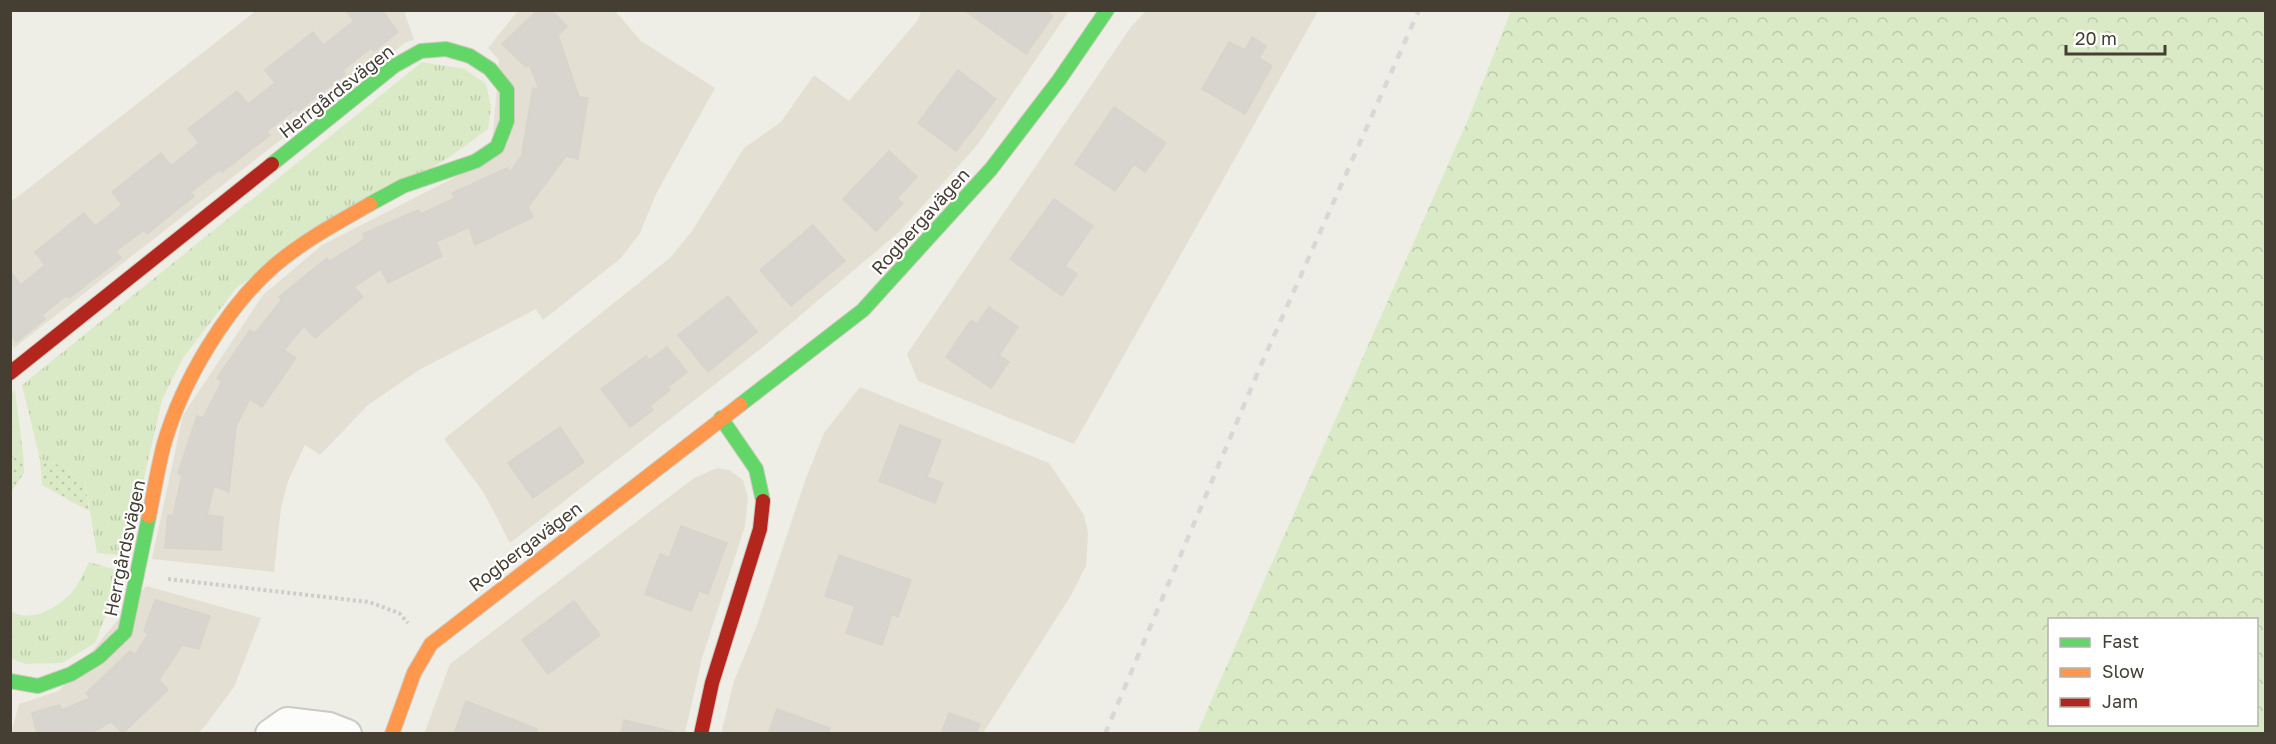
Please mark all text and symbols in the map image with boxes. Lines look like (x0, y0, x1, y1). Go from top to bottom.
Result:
scale bar (2066, 18, 2165, 56)
text: 20 m (2075, 27, 2117, 49)
street label: Herrgårdsvägen (274, 40, 398, 142)
street label: Rogbergavägen (866, 163, 974, 279)
street label: Herrgårdsvägen (99, 478, 149, 618)
street label: Rogbergavägen (464, 496, 586, 596)
legend (2048, 618, 2258, 726)
text: Fast (2102, 630, 2139, 652)
text: Slow (2102, 660, 2145, 682)
text: Jam (2102, 690, 2138, 712)

